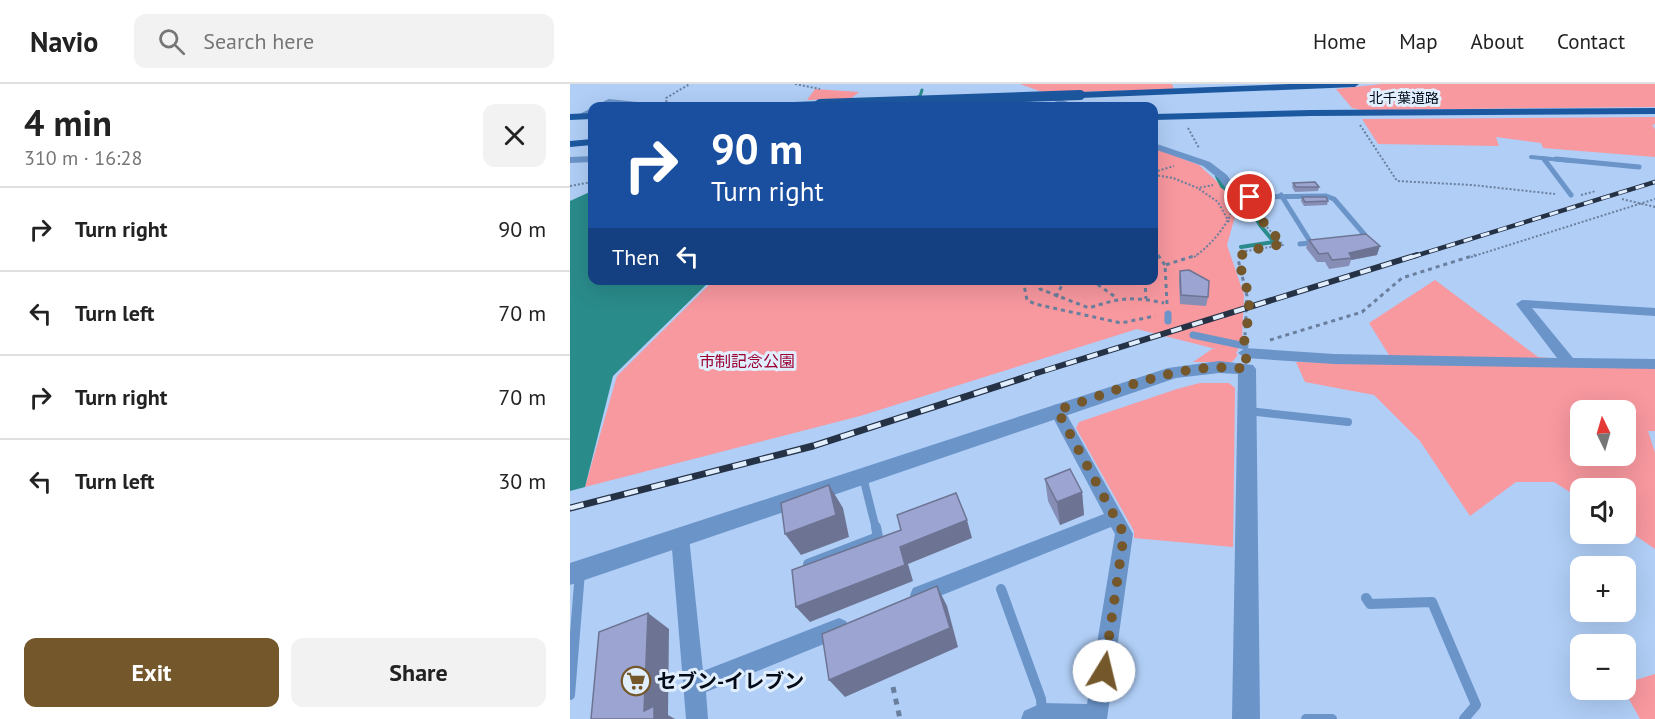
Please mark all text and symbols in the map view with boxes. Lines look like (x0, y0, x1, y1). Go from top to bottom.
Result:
search box (134, 14, 554, 68)
text: Navio (30, 23, 98, 60)
icon: search (155, 25, 188, 58)
text: Search here (203, 27, 314, 55)
text: Home (1313, 28, 1366, 55)
text: Map (1399, 28, 1438, 55)
text: About (1471, 28, 1524, 55)
text: Contact (1557, 28, 1625, 55)
street label: 北千葉道路 (1369, 89, 1439, 107)
text: 4 min (24, 99, 112, 146)
button: close (483, 104, 546, 167)
text: 90 m (711, 121, 803, 176)
icon: right (612, 126, 690, 204)
text: 310 m · 16:28 (24, 145, 142, 171)
pin (1224, 171, 1275, 222)
text: Turn right (711, 174, 824, 208)
icon: arrive (1233, 180, 1266, 213)
icon: right (24, 213, 57, 246)
text: Turn right (75, 215, 167, 243)
text: 90 m (498, 215, 546, 243)
icon: left (671, 240, 704, 273)
text: Then (612, 243, 659, 271)
icon: left (24, 297, 57, 330)
text: Turn left (75, 299, 155, 327)
text: 70 m (498, 299, 546, 327)
park label: 市制記念公園 (699, 351, 795, 371)
icon: right (24, 381, 57, 414)
text: Turn right (75, 383, 167, 411)
text: 70 m (498, 383, 546, 411)
north arrow (1570, 400, 1636, 466)
map controls (1570, 400, 1636, 700)
icon: left (24, 465, 57, 498)
text: Turn left (75, 467, 155, 495)
text: 30 m (498, 467, 546, 495)
button: sound (1570, 478, 1636, 544)
button: + (1570, 556, 1636, 622)
button: − (1570, 634, 1636, 700)
button: Exit (24, 638, 279, 707)
button: Share (291, 638, 546, 707)
position arrow (1072, 639, 1136, 703)
supermarket icon: セブン-イレブン (620, 665, 652, 697)
place label: セブン-イレブン (657, 668, 804, 694)

